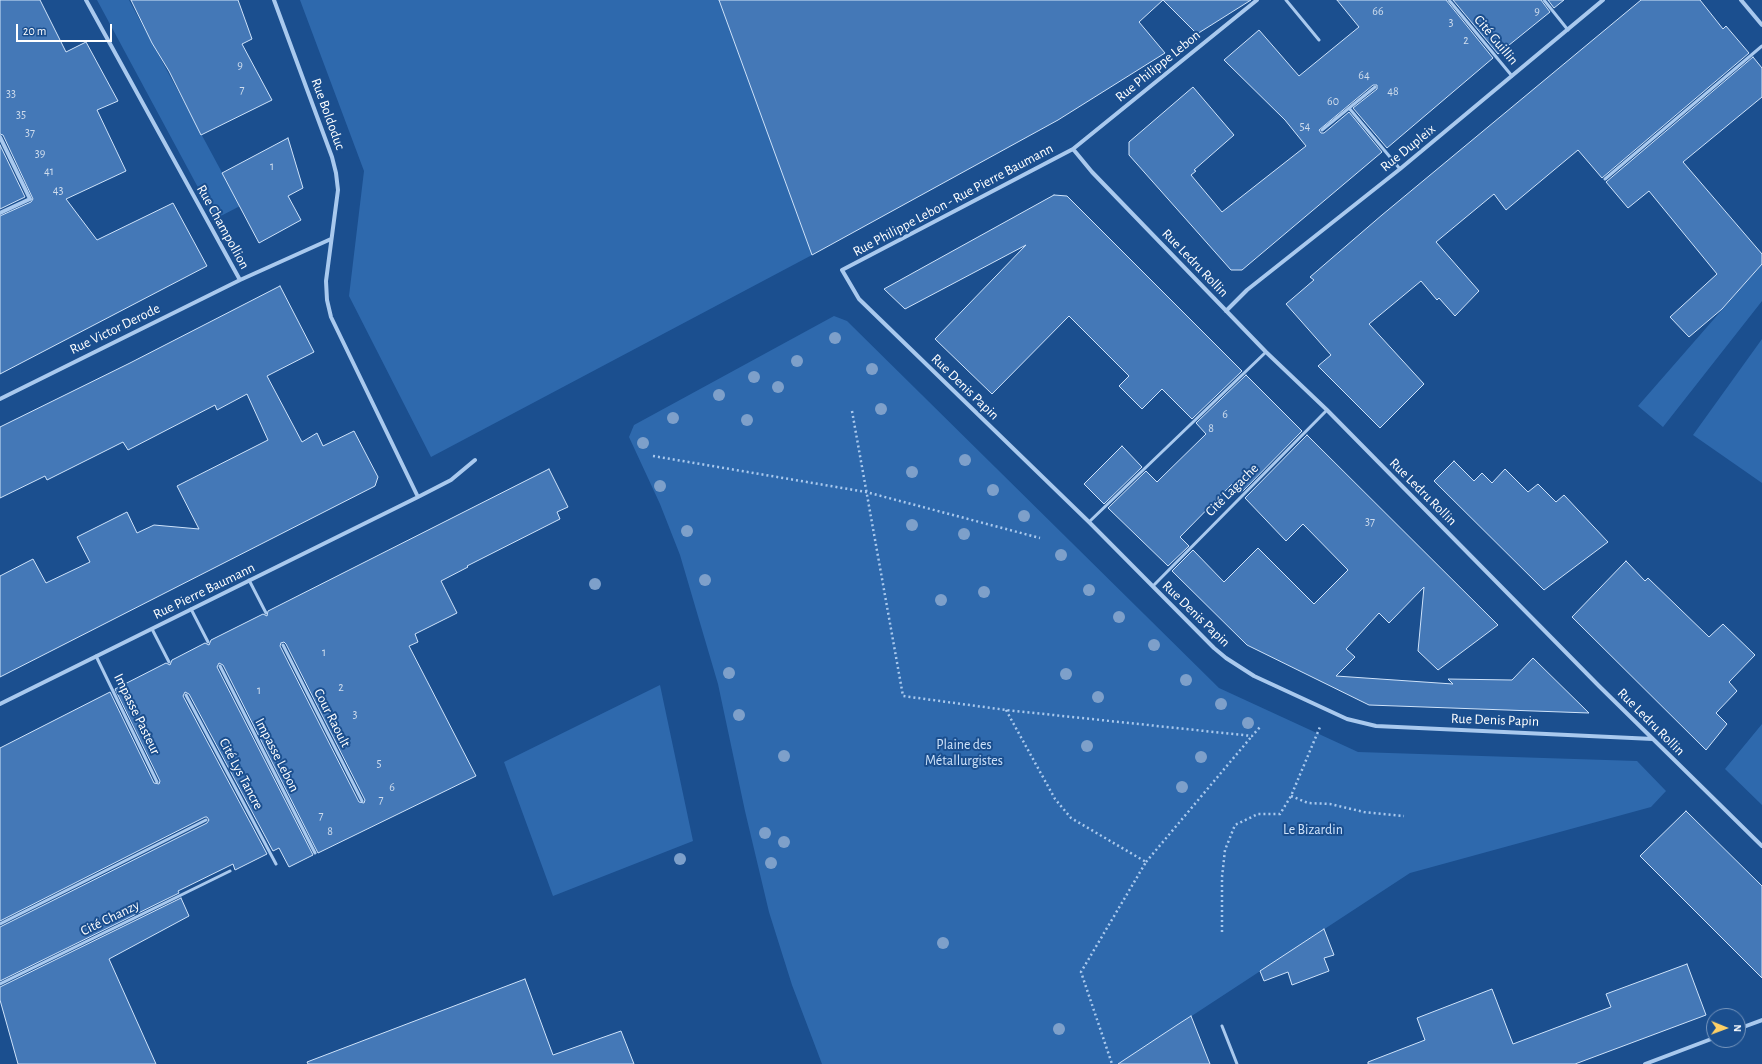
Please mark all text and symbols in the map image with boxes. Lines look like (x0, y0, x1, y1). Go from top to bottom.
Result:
house number: 66 (1372, 4, 1384, 18)
house number: 9 (1534, 4, 1540, 18)
street label: Cité Guillin (1470, 12, 1522, 68)
house number: 3 (1449, 15, 1453, 29)
scale bar (18, 16, 114, 42)
text: 20 m (23, 25, 46, 37)
street label: Rue Philippe Lebon (1112, 27, 1204, 105)
house number: 2 (1463, 33, 1469, 47)
house number: 9 (237, 58, 243, 72)
house number: 64 (1358, 68, 1370, 82)
street label: Rue Boldoduc (307, 76, 349, 152)
house number: 7 (239, 82, 245, 96)
house number: 48 (1387, 84, 1399, 98)
house number: 33 (6, 86, 16, 100)
house number: 60 (1327, 94, 1339, 108)
house number: 35 (16, 107, 26, 121)
house number: 54 (1300, 119, 1310, 133)
street label: Rue Dupleix (1377, 121, 1439, 175)
house number: 37 (25, 125, 35, 139)
street label: Rue Philippe Lebon - Rue Pierre Baumann (850, 140, 1056, 260)
house number: 39 (35, 146, 45, 160)
house number: 1 (270, 159, 274, 173)
house number: 41 (44, 164, 54, 178)
street label: Rue Champollion (193, 182, 253, 272)
house number: 43 (53, 183, 63, 197)
street label: Rue Ledru Rollin (1158, 225, 1232, 301)
street label: Rue Victor Derode (67, 300, 163, 358)
street label: Rue Denis Papin (927, 350, 1003, 424)
house number: 6 (1222, 407, 1228, 421)
house number: 8 (1208, 421, 1214, 435)
street label: Rue Ledru Rollin (1386, 455, 1460, 529)
street label: Cité Lagache (1202, 460, 1262, 520)
house number: 37 (1365, 514, 1375, 528)
street label: Rue Pierre Baumann (150, 559, 258, 623)
street label: Rue Denis Papin (1158, 577, 1234, 651)
house number: 1 (322, 645, 326, 659)
street label: Impasse Pasteur (110, 671, 164, 757)
house number: 2 (338, 680, 344, 694)
house number: 1 (257, 683, 261, 697)
street label: Rue Ledru Rollin (1614, 685, 1688, 759)
street label: Cour Raoult (310, 686, 354, 750)
house number: 3 (353, 707, 357, 721)
street label: Rue Denis Papin (1451, 710, 1539, 730)
street label: Impasse Lebon (251, 715, 303, 795)
street label: Cité Lys Tancre (215, 735, 267, 813)
park label: Plaine des Métallurgistes (925, 737, 1003, 770)
house number: 5 (376, 756, 382, 770)
house number: 6 (389, 780, 395, 794)
house number: 7 (378, 792, 384, 806)
house number: 7 (318, 808, 324, 822)
park label: Le Bizardin (1283, 822, 1343, 838)
house number: 8 (327, 824, 333, 838)
street label: Cité Chanzy (78, 897, 142, 939)
north arrow (1706, 1008, 1746, 1048)
text: N (1732, 1024, 1743, 1032)

